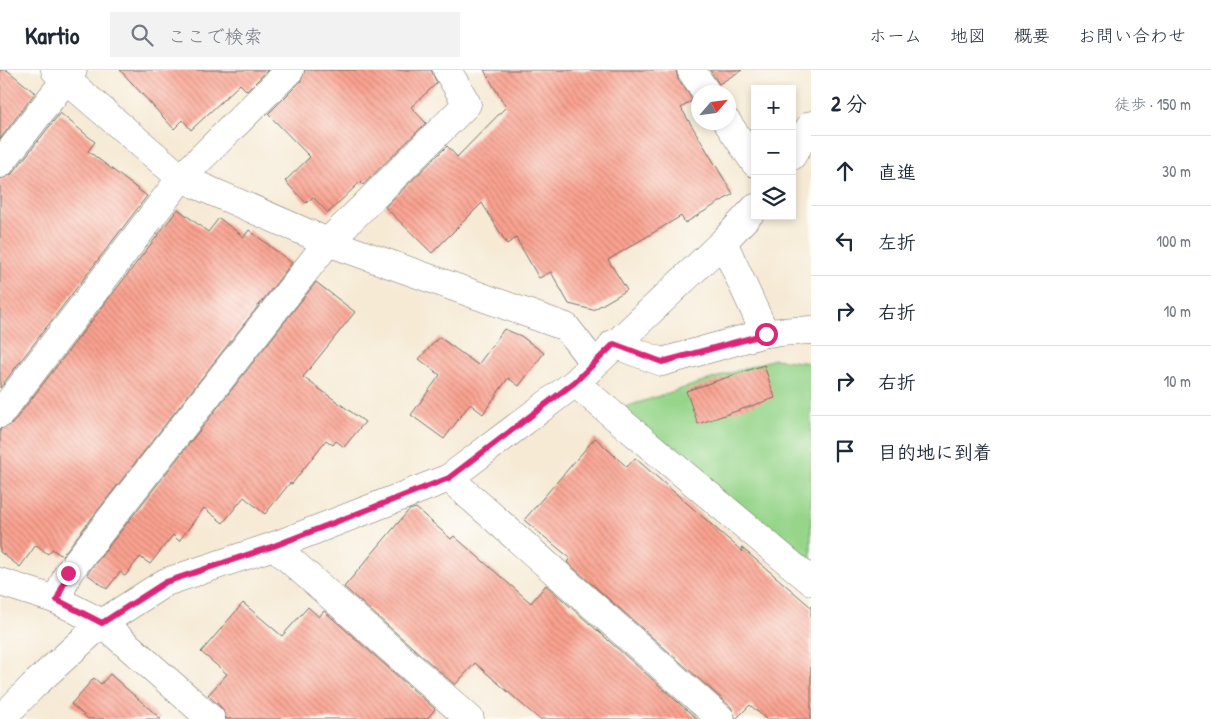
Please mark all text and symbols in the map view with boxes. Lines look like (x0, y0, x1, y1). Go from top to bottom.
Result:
search box (110, 12, 460, 57)
text: Kartio (25, 19, 80, 51)
icon: search (128, 21, 156, 49)
text: ここで検索 (168, 23, 263, 49)
text: ホーム (869, 23, 922, 48)
text: 地図 (950, 23, 986, 48)
text: 概要 (1014, 23, 1050, 48)
text: お問い合わせ (1078, 23, 1186, 48)
north arrow (691, 85, 736, 130)
map controls (751, 85, 796, 220)
button: + (751, 85, 796, 130)
text: 2 分 (831, 89, 867, 118)
text: 徒歩 · 150 m (1114, 93, 1191, 115)
button: − (751, 130, 796, 175)
icon: ahead (831, 157, 859, 185)
text: 直進 (878, 159, 916, 185)
text: 30 m (1162, 160, 1191, 182)
button: layers (751, 175, 796, 220)
icon: left (831, 227, 859, 255)
text: 左折 (878, 229, 916, 255)
text: 100 m (1156, 230, 1191, 252)
icon: right (831, 297, 859, 325)
text: 右折 (878, 299, 916, 325)
text: 10 m (1163, 300, 1191, 322)
route start (755, 323, 778, 346)
icon: right (831, 367, 859, 395)
text: 右折 (878, 369, 916, 395)
text: 10 m (1163, 370, 1191, 392)
icon: arrive (831, 437, 859, 465)
text: 目的地に到着 (878, 439, 992, 465)
route end (57, 562, 80, 585)

